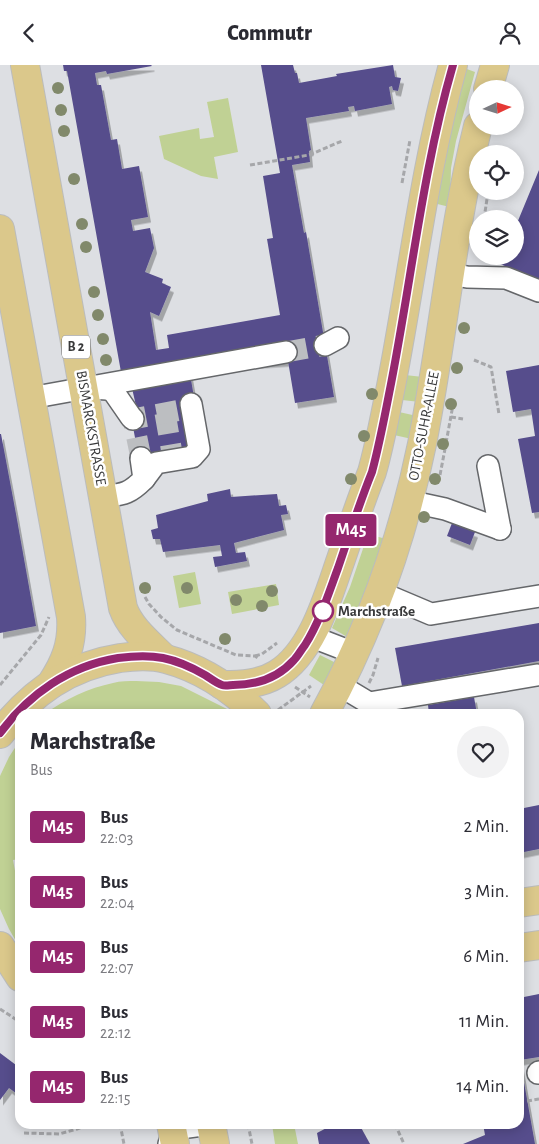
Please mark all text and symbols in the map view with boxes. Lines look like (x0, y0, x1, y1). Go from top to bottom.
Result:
icon: back (15, 19, 43, 47)
icon: person (496, 19, 524, 47)
text: Commutr (227, 22, 312, 44)
north arrow (469, 80, 524, 135)
map controls (469, 80, 524, 265)
button: locate (469, 145, 524, 200)
button: layers (469, 210, 524, 265)
road number: B 2 (62, 335, 90, 359)
street label: BISMARCKSTRASSE (74, 369, 108, 487)
street label: OTTO-SUHR-ALLEE (406, 370, 442, 482)
line badge: M45 (322, 514, 380, 546)
text: M45 (335, 521, 367, 539)
marker: Marchstraße (312, 600, 334, 622)
place label: Marchstraße (338, 604, 415, 619)
button: heart (457, 726, 509, 778)
text: Marchstraße (30, 730, 156, 754)
text: Bus (30, 762, 53, 778)
text: Bus (100, 808, 128, 827)
text: 2 Min. (463, 817, 509, 836)
text: M45 (42, 818, 73, 836)
text: 22:03 (100, 830, 133, 846)
text: Bus (100, 873, 128, 892)
text: 3 Min. (464, 882, 509, 901)
text: M45 (42, 883, 73, 901)
text: 22:04 (100, 895, 134, 911)
text: Bus (100, 938, 128, 957)
text: 6 Min. (463, 947, 509, 966)
text: M45 (42, 948, 73, 966)
text: 22:07 (100, 960, 133, 976)
text: Bus (100, 1003, 128, 1022)
text: 11 Min. (459, 1012, 509, 1031)
text: M45 (42, 1013, 73, 1031)
text: 22:12 (100, 1025, 131, 1041)
text: Bus (100, 1068, 128, 1087)
text: 14 Min. (456, 1077, 509, 1096)
text: M45 (42, 1078, 73, 1096)
text: 22:15 (100, 1090, 130, 1106)

